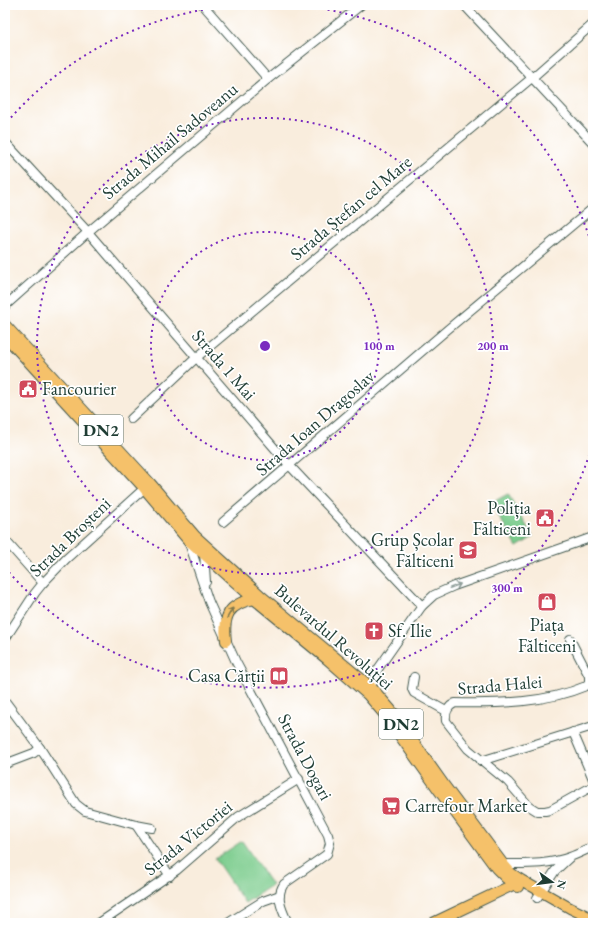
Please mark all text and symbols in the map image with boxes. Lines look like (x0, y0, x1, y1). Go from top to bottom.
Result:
street label: Strada Mihail Sadoveanu (97, 77, 243, 204)
street label: Strada Ștefan cel Mare (285, 150, 416, 265)
street label: Strada 1 Mai (187, 324, 262, 405)
text: 100 m (363, 338, 395, 354)
text: 200 m (477, 338, 509, 354)
centre of rings (258, 339, 272, 353)
street label: Strada Ioan Dragoslav (250, 365, 379, 481)
place label: Fancourier (42, 377, 116, 400)
public building icon: Fancourier (17, 378, 39, 400)
road number: DN2 (79, 415, 123, 445)
street label: Strada Broșteni (24, 491, 116, 581)
place label: Poliția Fălticeni (473, 496, 532, 540)
public building icon: Poliția Fălticeni (534, 507, 556, 529)
place label: Grup Școlar Fălticeni (371, 528, 455, 572)
school or university icon: Grup Școlar Fălticeni (457, 539, 479, 561)
street label: Bulevardul Revoluției (270, 579, 399, 695)
text: 300 m (491, 580, 523, 596)
one-way arrow (449, 582, 461, 590)
shop icon: Piața Fălticeni (536, 591, 558, 613)
one-way arrow (226, 607, 234, 619)
place label: Piața Fălticeni (518, 613, 577, 657)
place label: Sf. Ilie (388, 619, 432, 642)
church icon: Sf. Ilie (363, 620, 385, 642)
place label: Casa Cărții (188, 664, 266, 687)
library icon: Casa Cărții (268, 665, 290, 687)
street label: Strada Halei (457, 669, 544, 700)
street label: Strada Dogari (273, 709, 338, 805)
road number: DN2 (379, 709, 423, 739)
place label: Carrefour Market (405, 794, 528, 817)
street label: Strada Victoriei (139, 795, 237, 880)
supermarket icon: Carrefour Market (380, 795, 402, 817)
north arrow (532, 862, 572, 902)
text: N (554, 878, 570, 891)

